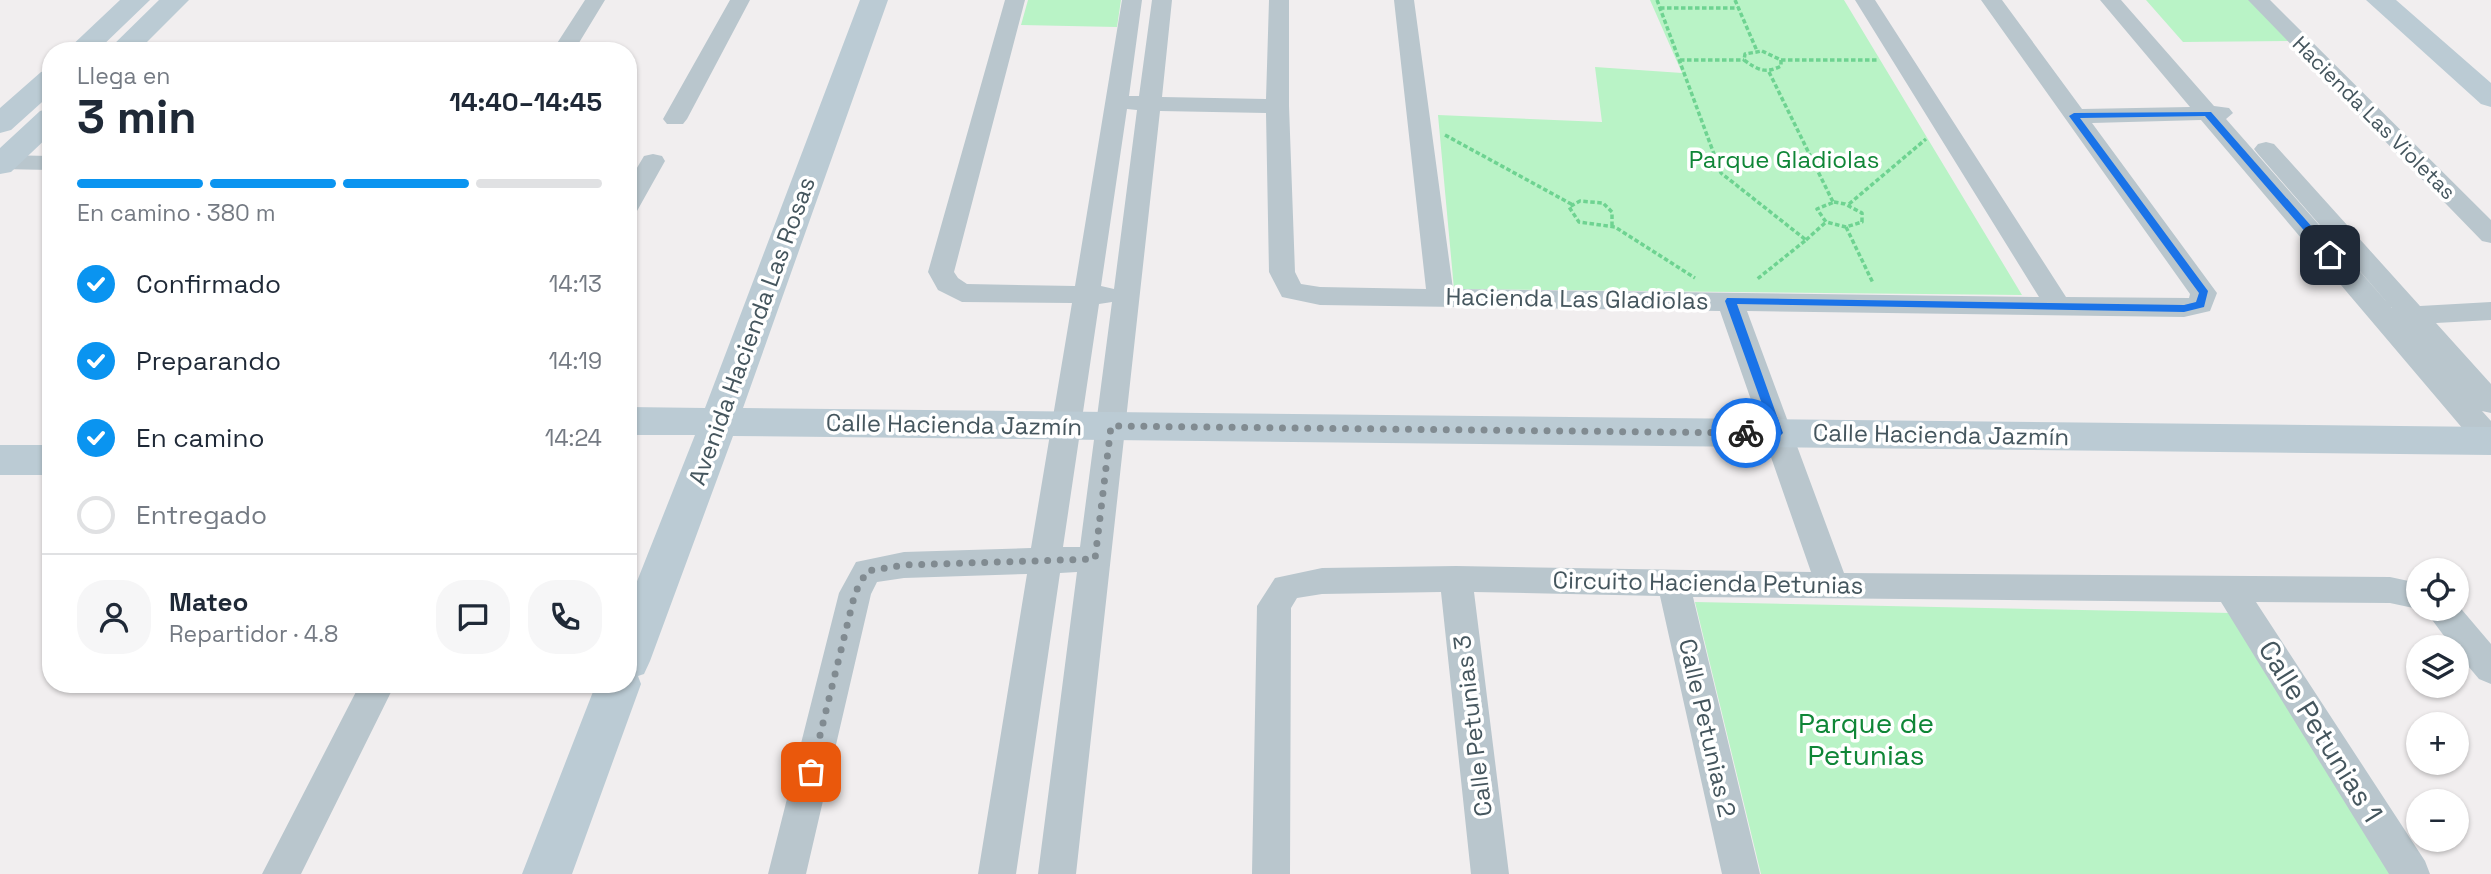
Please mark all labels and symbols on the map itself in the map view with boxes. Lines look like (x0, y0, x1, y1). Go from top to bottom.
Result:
street label: Hacienda Las Violetas (2287, 30, 2462, 205)
park label: Parque Gladiolas (1689, 144, 1879, 175)
street label: Avenida Hacienda Las Rosas (681, 173, 822, 489)
pin (2300, 225, 2360, 285)
street label: Hacienda Las Gladiolas (1445, 281, 1709, 316)
courier (1711, 398, 1781, 468)
street label: Calle Hacienda Jazmín (826, 407, 1082, 442)
street label: Calle Hacienda Jazmín (1813, 417, 2069, 452)
street label: Circuito Hacienda Petunias (1552, 564, 1864, 601)
street label: Calle Petunias 1 (2251, 633, 2391, 829)
street label: Calle Petunias 3 (1446, 634, 1499, 818)
street label: Calle Petunias 2 (1672, 636, 1743, 820)
park label: Parque de Petunias (1798, 705, 1934, 773)
pin (781, 742, 841, 802)

